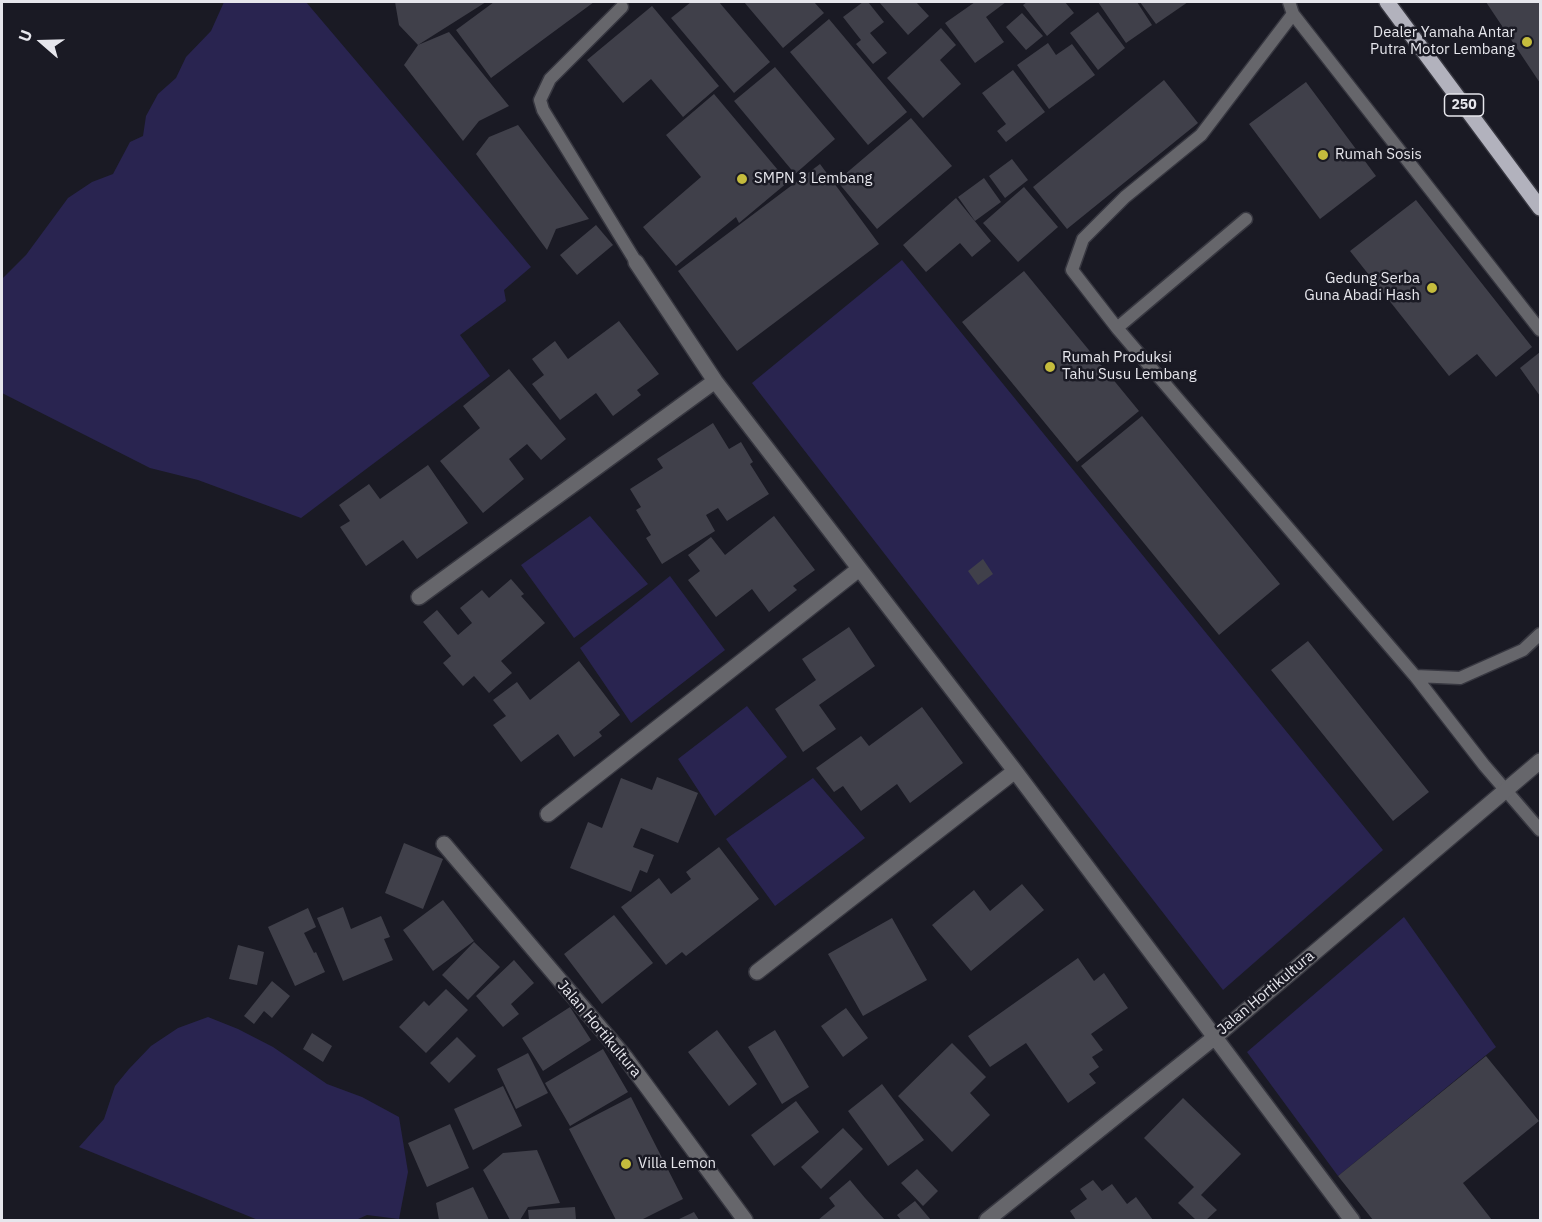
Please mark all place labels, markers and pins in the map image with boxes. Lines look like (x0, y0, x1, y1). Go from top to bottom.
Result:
place label: Dealer Yamaha Antar Putra Motor Lembang (1370, 24, 1515, 59)
marker: Dealer Yamaha Antar Putra Motor Lembang (1520, 35, 1534, 49)
place label: Rumah Sosis (1335, 146, 1422, 164)
marker: Rumah Sosis (1316, 148, 1330, 162)
place label: SMPN 3 Lembang (754, 170, 873, 188)
marker: SMPN 3 Lembang (735, 172, 749, 186)
place label: Gedung Serba Guna Abadi Hash (1304, 270, 1420, 305)
marker: Gedung Serba Guna Abadi Hash (1425, 281, 1439, 295)
place label: Rumah Produksi Tahu Susu Lembang (1062, 349, 1197, 384)
marker: Rumah Produksi Tahu Susu Lembang (1043, 360, 1057, 374)
place label: Villa Lemon (638, 1155, 716, 1173)
marker: Villa Lemon (619, 1157, 633, 1171)

